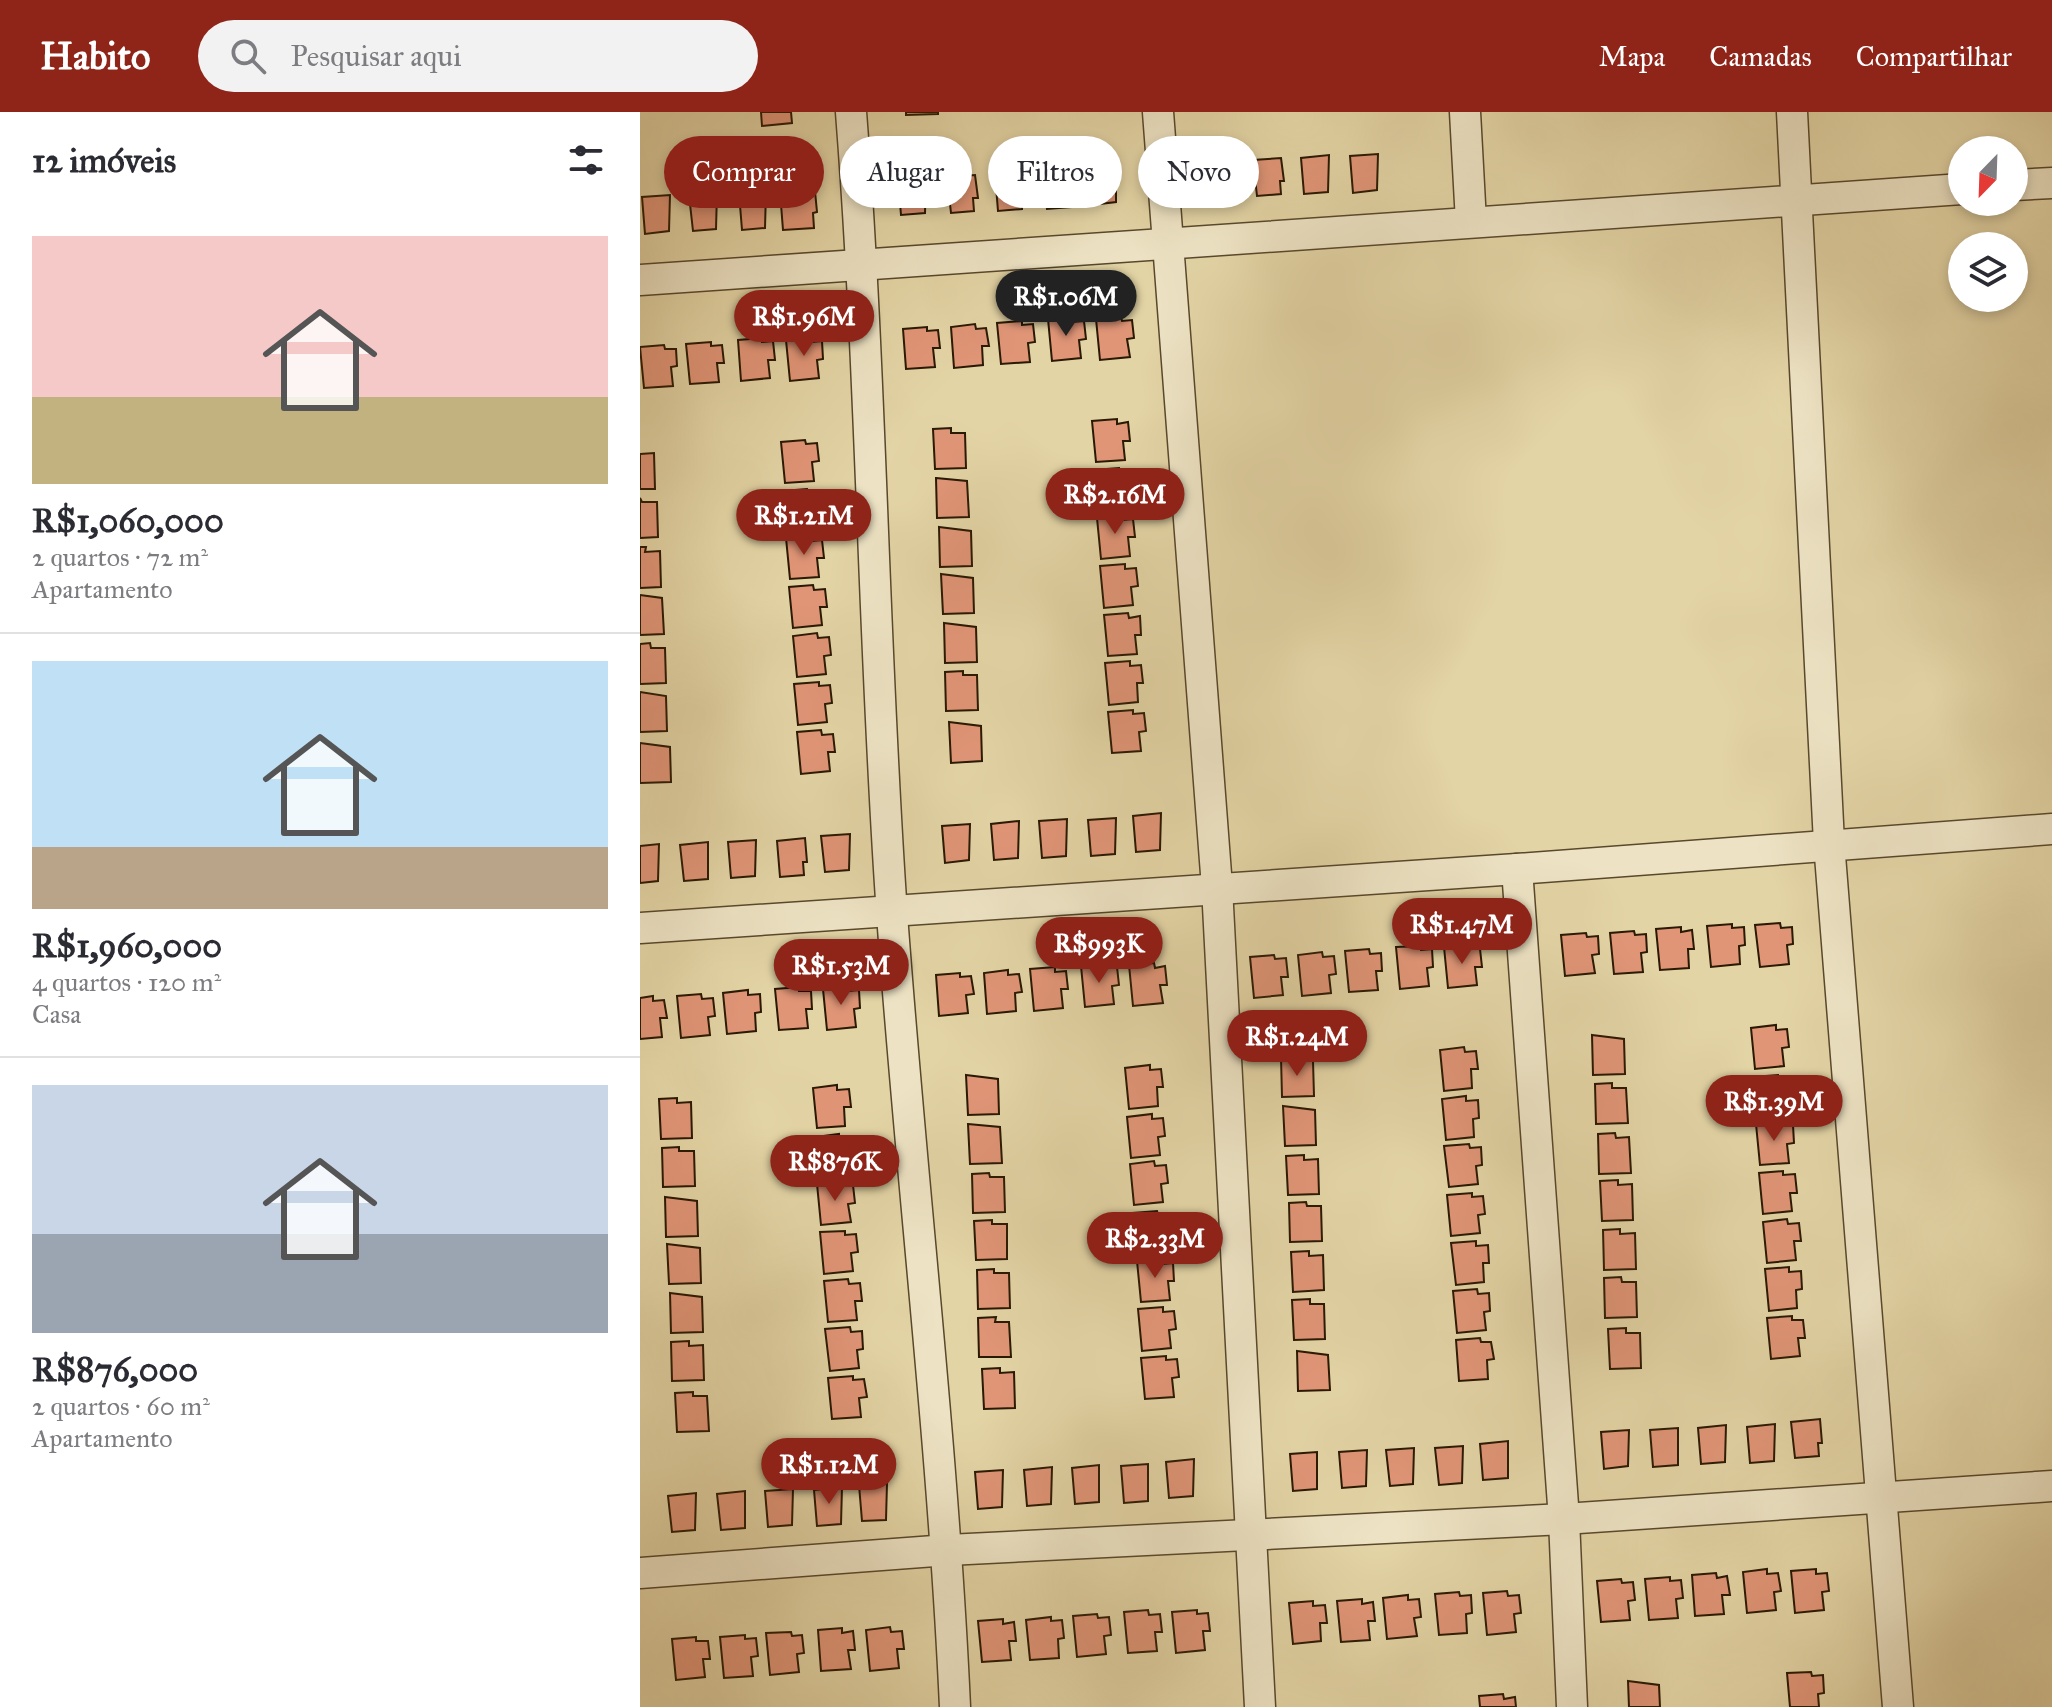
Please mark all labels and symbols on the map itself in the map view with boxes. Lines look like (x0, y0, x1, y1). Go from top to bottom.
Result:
north arrow (1948, 136, 2028, 216)
pin: R$1.06M (992, 270, 1140, 338)
pin: R$1.96M (730, 290, 878, 358)
pin: R$2.16M (1041, 468, 1189, 536)
pin: R$1.21M (730, 489, 878, 557)
pin: R$1.47M (1388, 898, 1536, 966)
pin: R$993K (1034, 917, 1164, 985)
pin: R$1.53M (767, 939, 915, 1007)
pin: R$1.24M (1223, 1010, 1371, 1078)
pin: R$1.39M (1700, 1075, 1848, 1143)
pin: R$876K (770, 1135, 900, 1203)
pin: R$2.33M (1081, 1212, 1229, 1280)
pin: R$1.12M (755, 1438, 903, 1506)

